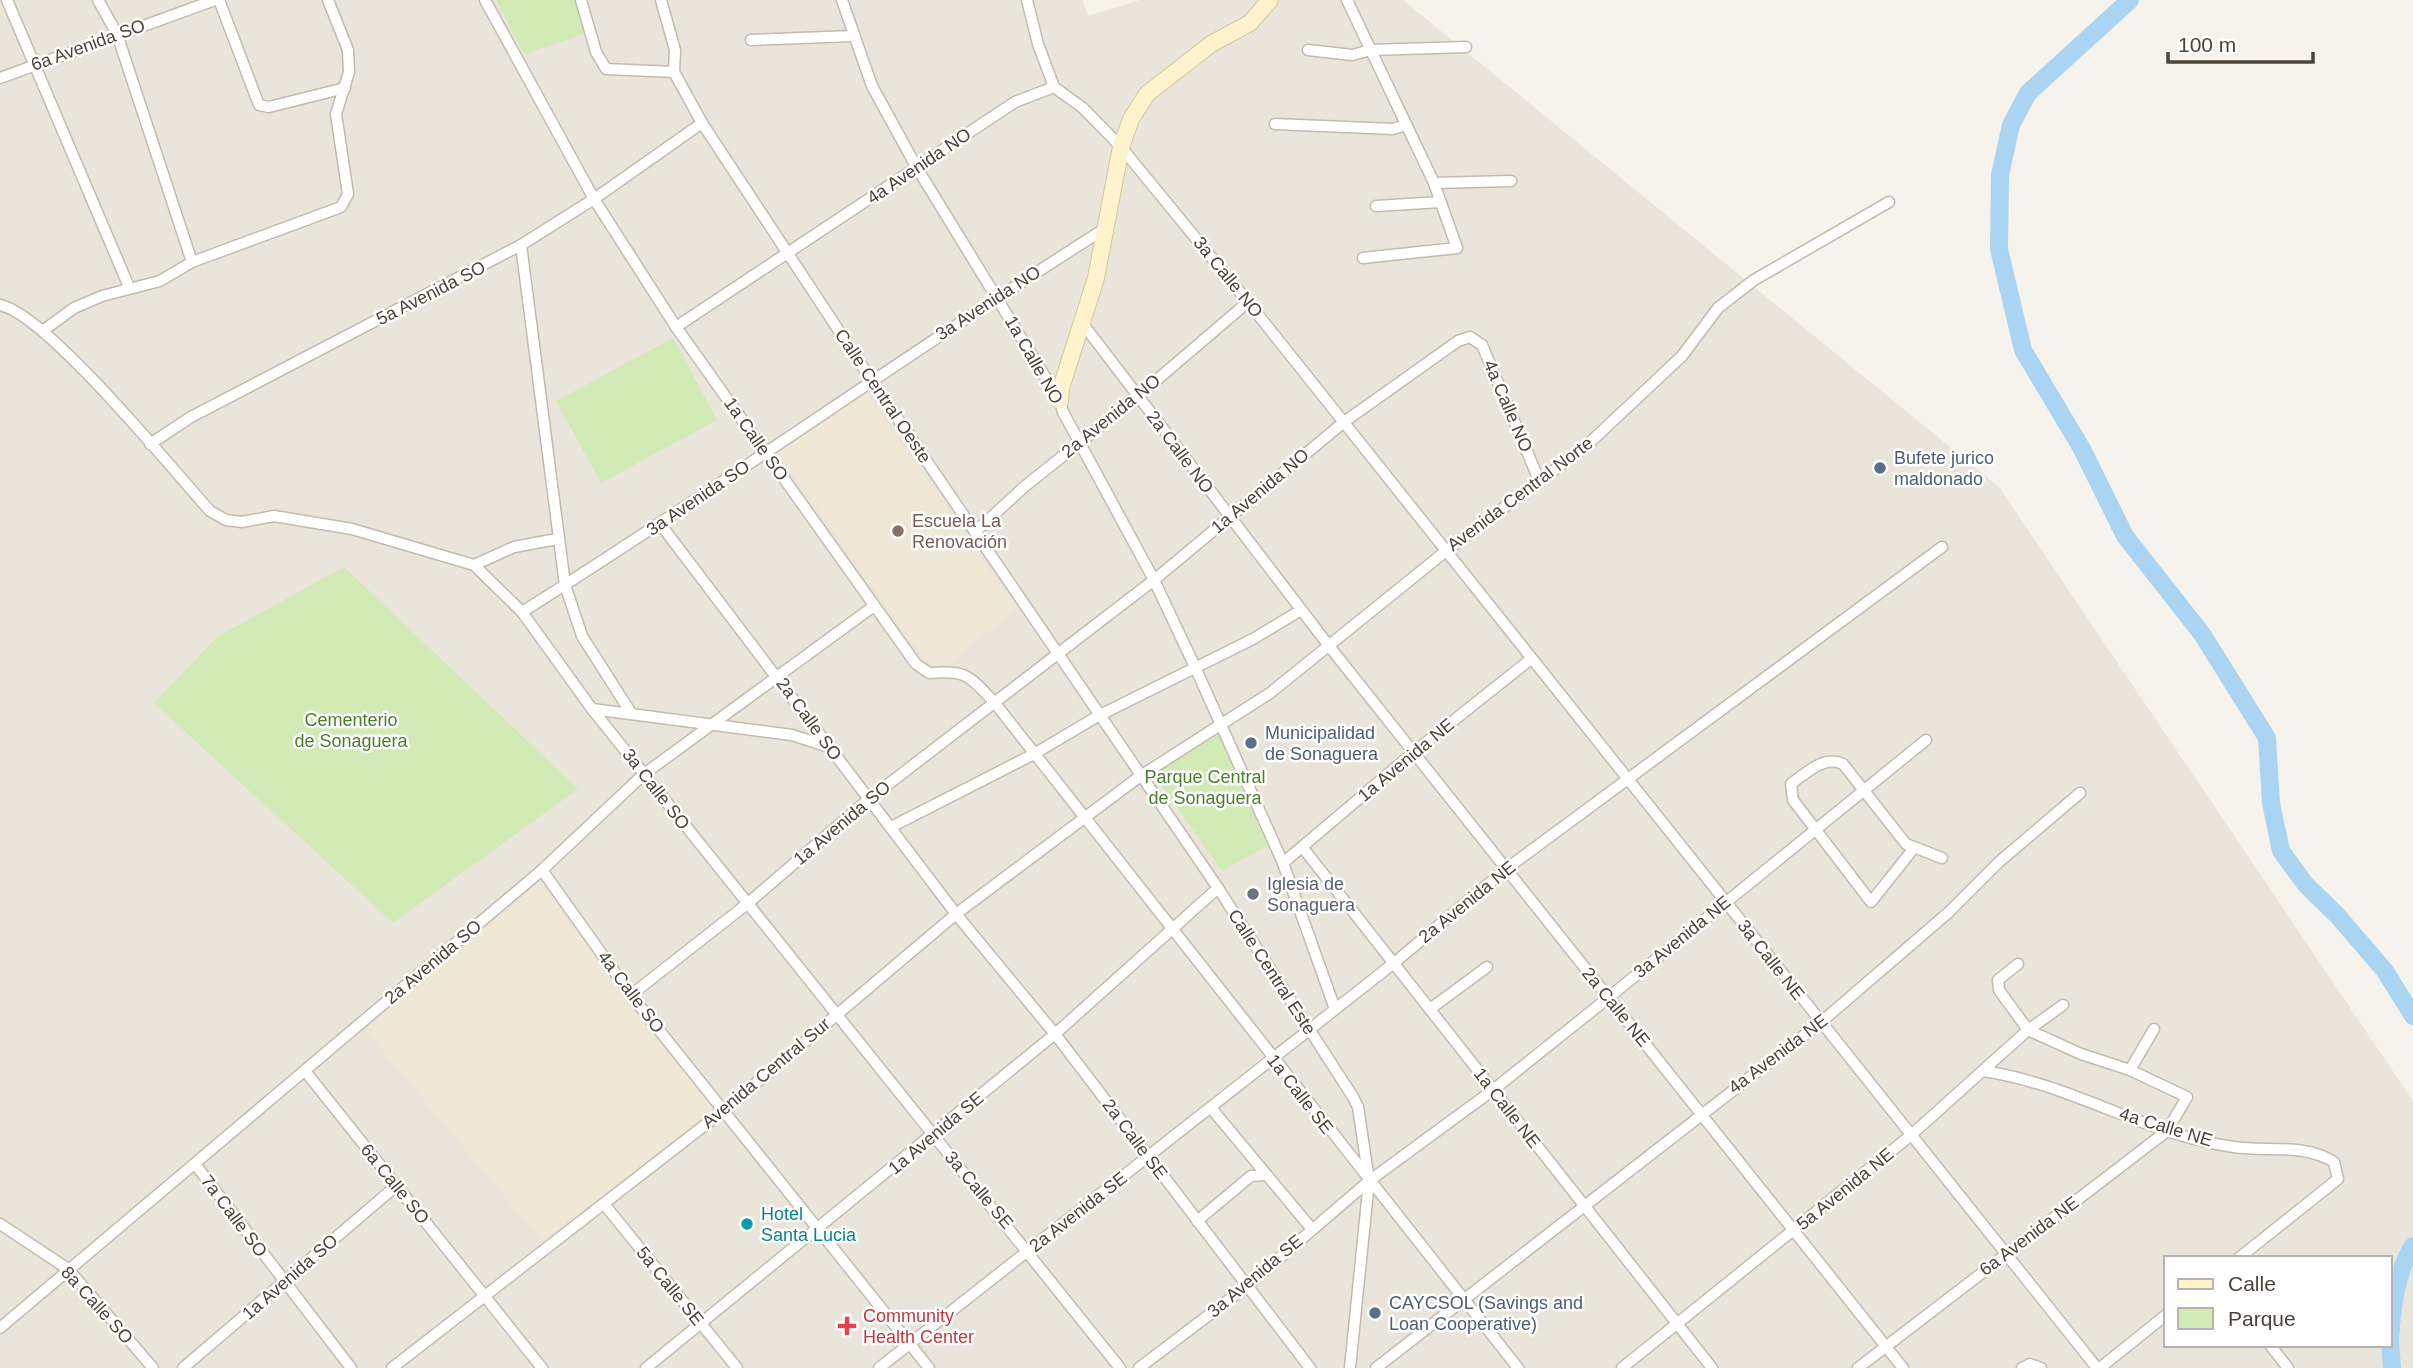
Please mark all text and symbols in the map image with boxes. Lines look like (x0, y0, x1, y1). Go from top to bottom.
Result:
street label: 6a Avenida SO (28, 15, 148, 75)
scale bar (2168, 21, 2313, 65)
text: 100 m (2178, 33, 2236, 56)
street label: 4a Avenida NO (863, 124, 975, 208)
street label: 3a Calle NO (1189, 233, 1267, 321)
street label: 5a Avenida SO (373, 257, 489, 329)
street label: 3a Avenida NO (932, 262, 1044, 344)
street label: 1a Calle NO (1001, 313, 1067, 407)
street label: Calle Central Oeste (831, 325, 935, 467)
street label: 4a Calle NO (1480, 357, 1536, 455)
street label: 2a Avenida NO (1058, 370, 1164, 462)
street label: 1a Calle SO (720, 394, 792, 484)
street label: 2a Calle NO (1143, 407, 1217, 497)
street label: Avenida Central Norte (1443, 433, 1597, 555)
street label: 1a Avenida NO (1207, 445, 1313, 537)
place label: Bufete jurico maldonado (1894, 448, 1994, 489)
street label: 3a Avenida SO (643, 456, 753, 540)
marker: Bufete jurico maldonado (1872, 460, 1888, 476)
place label: Escuela La Renovación (912, 511, 1007, 552)
marker: Escuela La Renovación (890, 523, 906, 539)
street label: 2a Calle SO (772, 674, 846, 764)
park label: Cementerio de Sonaguera (294, 710, 409, 751)
street label: 1a Avenida NE (1354, 714, 1458, 806)
place label: Municipalidad de Sonaguera (1265, 723, 1379, 764)
marker: Municipalidad de Sonaguera (1243, 735, 1259, 751)
street label: 3a Calle SO (618, 745, 694, 833)
park label: Parque Central de Sonaguera (1144, 767, 1266, 808)
street label: 1a Avenida SO (790, 777, 894, 869)
street label: 2a Avenida NE (1415, 857, 1519, 947)
place label: Iglesia de Sonaguera (1267, 874, 1356, 915)
marker: Iglesia de Sonaguera (1245, 886, 1261, 902)
street label: 3a Avenida NE (1630, 892, 1734, 982)
street label: Calle Central Este (1224, 906, 1320, 1038)
street label: 2a Avenida SO (381, 916, 485, 1008)
street label: 3a Calle NE (1734, 916, 1808, 1004)
street label: 4a Calle SO (594, 947, 668, 1037)
street label: 2a Calle NE (1578, 963, 1654, 1051)
street label: 4a Avenida NE (1725, 1010, 1831, 1098)
street label: Avenida Central Sur (698, 1014, 834, 1132)
street label: 1a Calle SE (1263, 1050, 1337, 1138)
street label: 1a Calle NE (1470, 1064, 1544, 1152)
street label: 1a Avenida SE (884, 1087, 988, 1179)
street label: 2a Calle SE (1098, 1095, 1172, 1183)
street label: 4a Calle NE (2117, 1103, 2215, 1151)
street label: 6a Calle SO (357, 1140, 433, 1228)
street label: 5a Avenida NE (1793, 1144, 1897, 1234)
street label: 3a Calle SE (941, 1147, 1017, 1233)
street label: 2a Avenida SE (1025, 1168, 1131, 1256)
street label: 7a Calle SO (197, 1171, 271, 1261)
street label: 6a Avenida NE (1976, 1192, 2082, 1280)
place label: Hotel Santa Lucia (761, 1204, 857, 1245)
marker: Hotel Santa Lucia (739, 1216, 755, 1232)
street label: 1a Avenida SO (238, 1230, 342, 1324)
street label: 3a Avenida SE (1203, 1230, 1307, 1322)
street label: 5a Calle SE (632, 1243, 708, 1329)
legend (2164, 1256, 2392, 1347)
street label: 8a Calle SO (57, 1262, 137, 1348)
text: Calle (2228, 1272, 2276, 1295)
place label: CAYCSOL (Savings and Loan Cooperative) (1389, 1293, 1583, 1334)
marker: CAYCSOL (Savings and Loan Cooperative) (1367, 1305, 1383, 1321)
place label: Community Health Center (863, 1306, 974, 1347)
text: Parque (2228, 1307, 2296, 1330)
marker: Community Health Center (837, 1316, 857, 1336)

